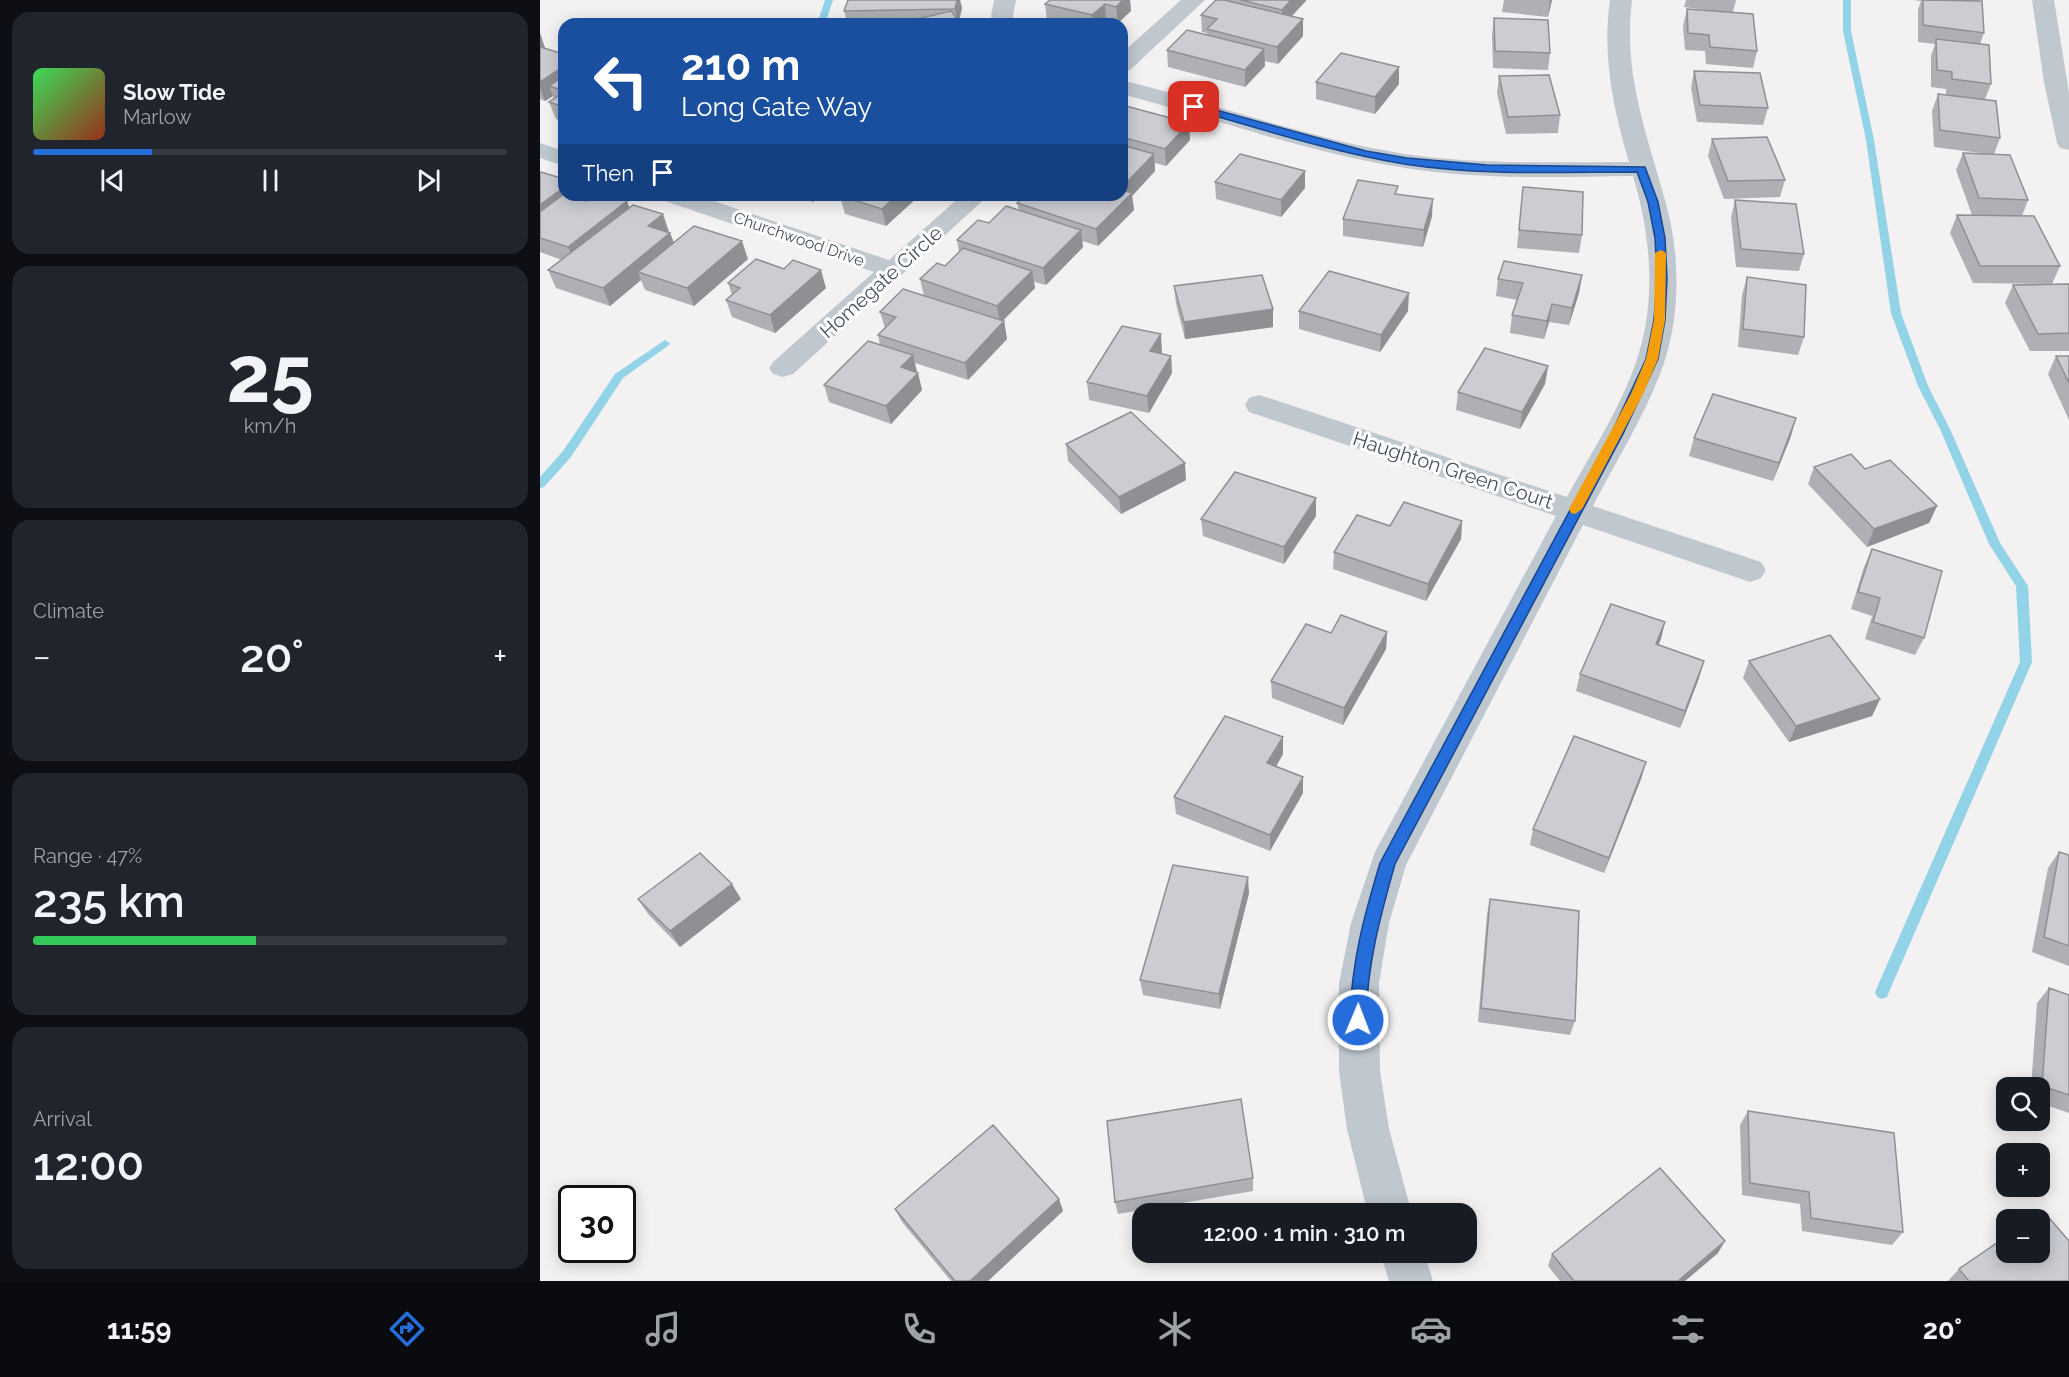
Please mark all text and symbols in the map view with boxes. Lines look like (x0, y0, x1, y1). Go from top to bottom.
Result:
text: 210 m (681, 41, 800, 90)
icon: left (582, 42, 660, 120)
text: Slow Tide (123, 79, 225, 105)
pin (1168, 81, 1219, 132)
icon: arrive (1177, 90, 1210, 123)
text: Long Gate Way (681, 91, 872, 122)
text: Marlow (123, 105, 192, 129)
icon: arrive (646, 156, 679, 189)
text: Then (582, 160, 634, 186)
icon: previous (96, 164, 129, 197)
icon: pause (254, 164, 287, 197)
icon: next (412, 164, 445, 197)
street label: Churchwood Drive (731, 208, 867, 270)
street label: Homegate Circle (815, 221, 947, 343)
text: 25 (226, 329, 314, 420)
text: km/h (244, 414, 296, 438)
street label: Haughton Green Court (1350, 426, 1556, 514)
text: Climate (33, 599, 104, 623)
text: 20° (240, 630, 304, 683)
text: − (33, 637, 51, 676)
text: + (493, 637, 507, 676)
text: Range · 47% (33, 844, 142, 868)
text: 235 km (33, 875, 185, 928)
position arrow (1326, 988, 1390, 1052)
map controls (1996, 1077, 2050, 1263)
button: search (1996, 1077, 2050, 1131)
text: Arrival (33, 1107, 92, 1131)
text: 12:00 (33, 1138, 144, 1191)
button: + (1996, 1143, 2050, 1197)
speed limit sign: 30 (558, 1185, 636, 1263)
button: − (1996, 1209, 2050, 1263)
text: 12:00 · 1 min · 310 m (1204, 1220, 1405, 1246)
icon: directions (386, 1308, 428, 1350)
icon: music (642, 1308, 684, 1350)
icon: phone (898, 1308, 940, 1350)
icon: climate (1154, 1308, 1196, 1350)
icon: car (1410, 1308, 1452, 1350)
icon: filters (1667, 1308, 1709, 1350)
text: 11:59 (107, 1314, 171, 1345)
text: 20° (1923, 1314, 1962, 1345)

